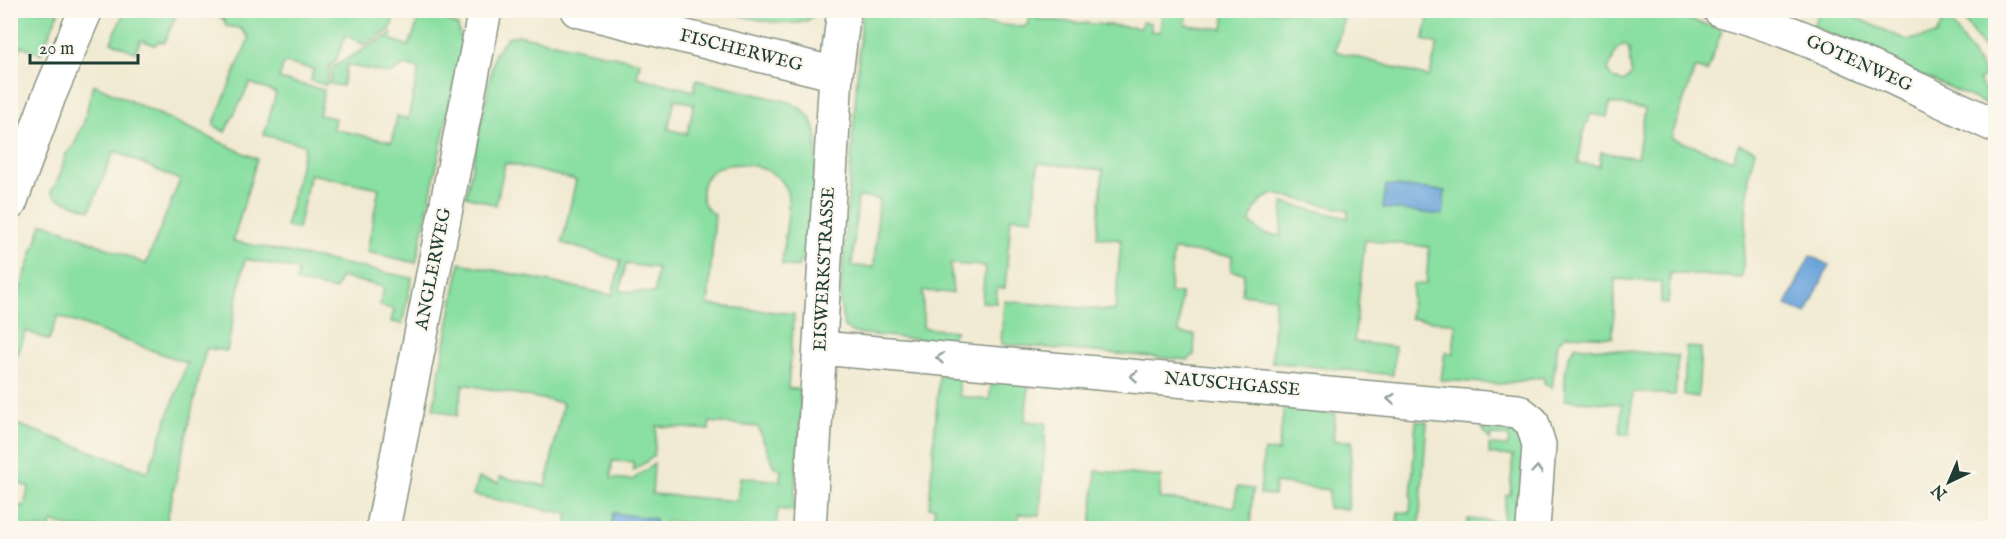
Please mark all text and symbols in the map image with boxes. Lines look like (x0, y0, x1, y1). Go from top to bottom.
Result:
street label: FISCHERWEG (677, 25, 806, 78)
scale bar (30, 27, 138, 65)
street label: GOTENWEG (1802, 30, 1917, 98)
text: 20 m (39, 38, 74, 61)
street label: EISWERKSTRASSE (809, 186, 841, 352)
street label: ANGLERWEG (411, 205, 457, 333)
one-way arrow (935, 352, 944, 365)
street label: NAUSCHGASSE (1163, 368, 1301, 402)
one-way arrow (1129, 370, 1139, 383)
one-way arrow (1386, 393, 1395, 406)
north arrow (1919, 452, 1979, 512)
one-way arrow (1530, 466, 1543, 475)
text: N (1928, 479, 1953, 504)

